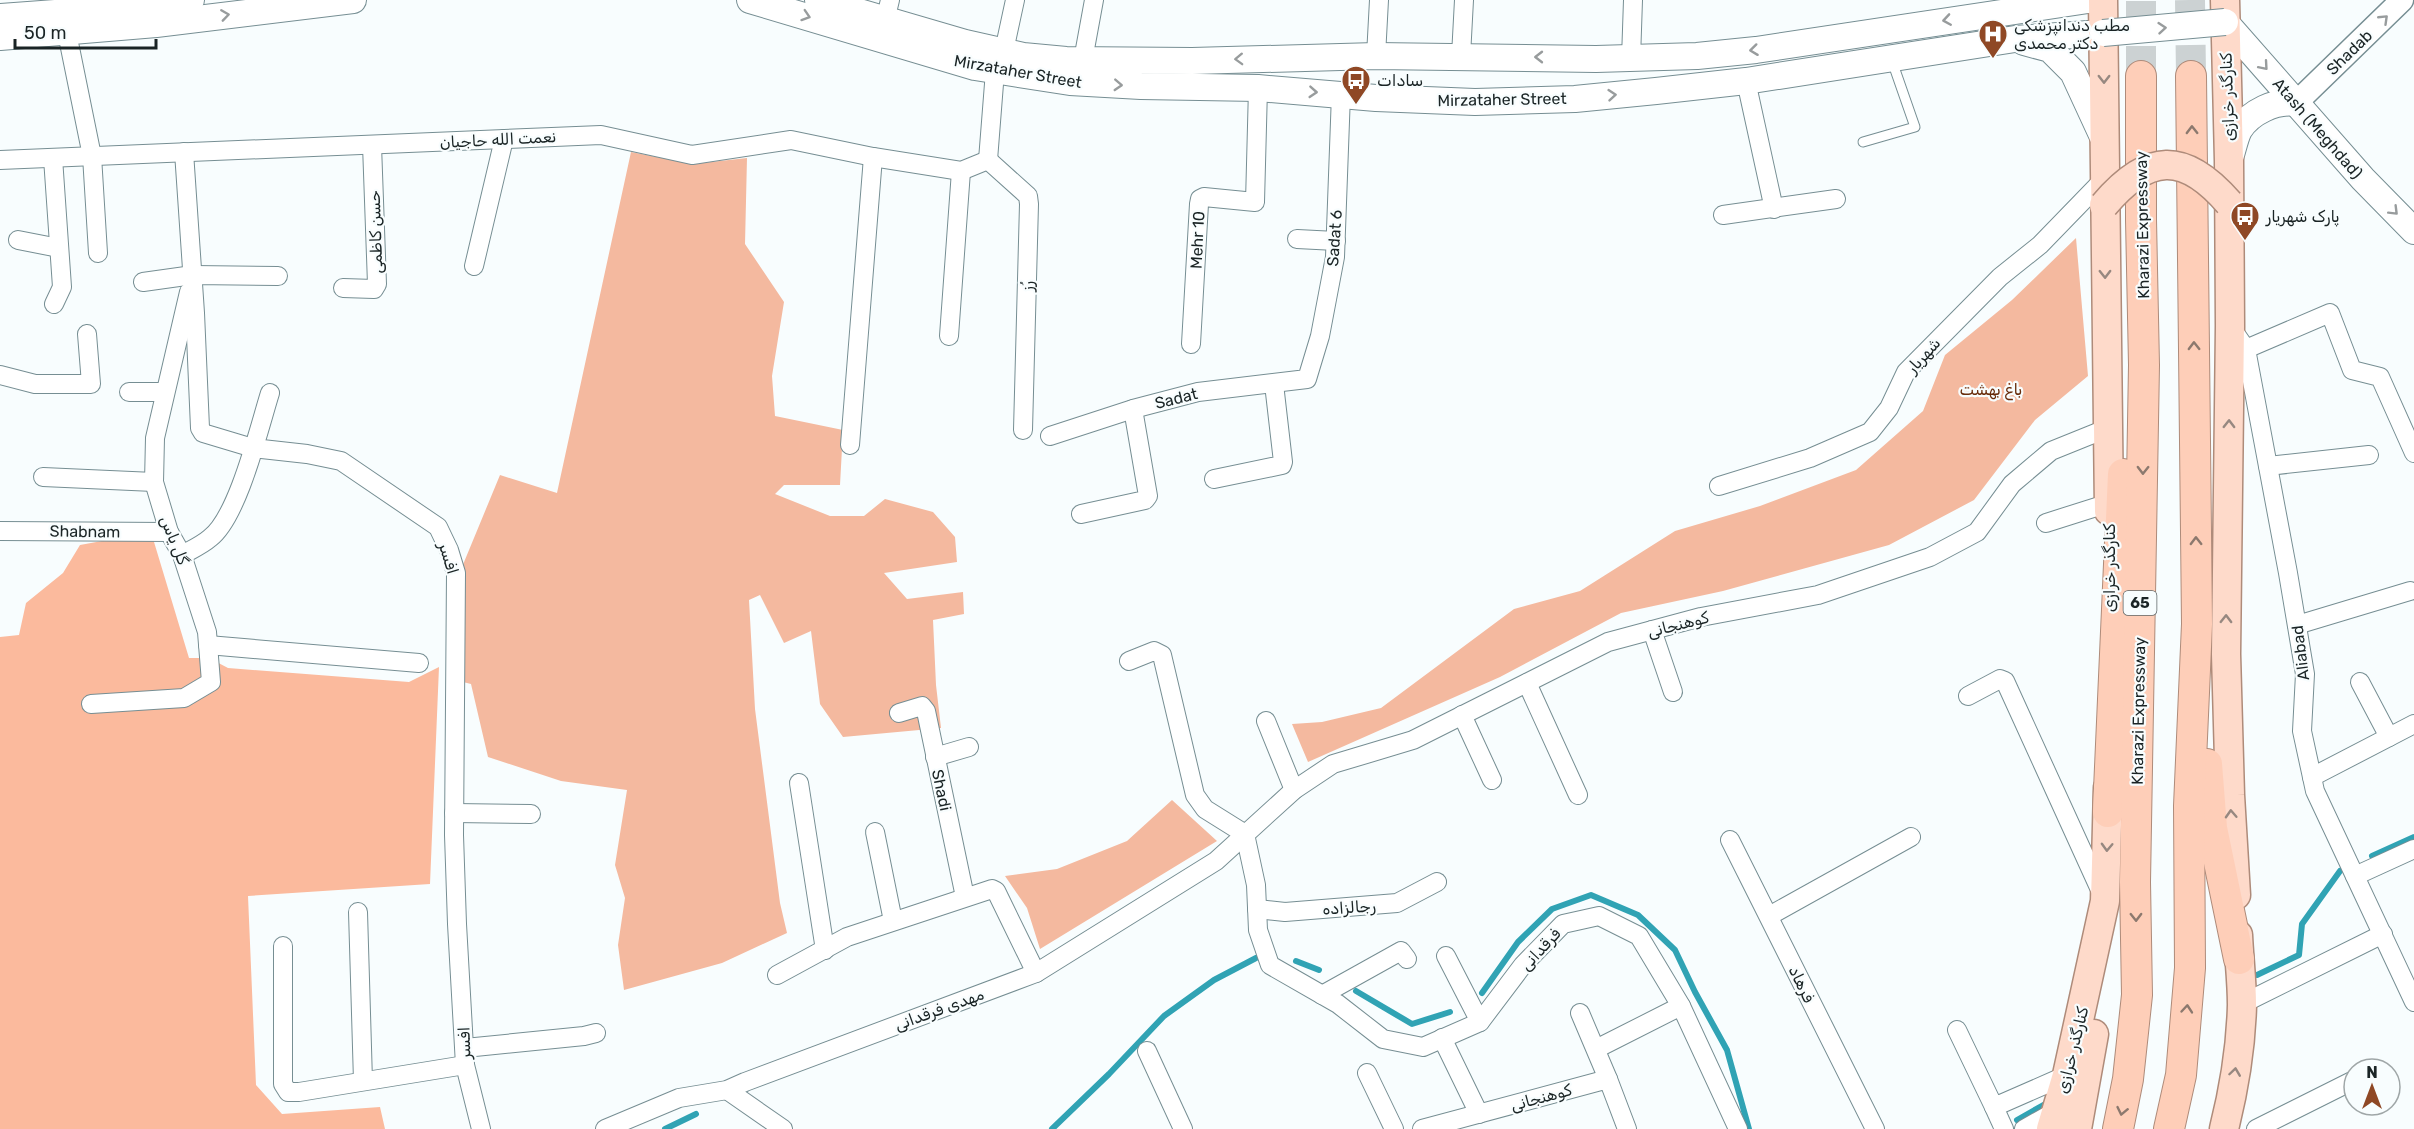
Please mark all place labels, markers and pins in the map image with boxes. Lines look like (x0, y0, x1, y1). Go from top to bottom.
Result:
place label: مطب دندانپزشکی دکتر محمدی (2014, 16, 2130, 54)
hospital icon: مطب دندانپزشکی دکتر محمدی (1977, 18, 2009, 60)
bus stop icon: سادات (1340, 64, 1372, 106)
place label: سادات (1377, 71, 1423, 90)
bus stop icon: پارک شهریار (2229, 200, 2261, 242)
place label: پارک شهریار (2265, 207, 2340, 227)

